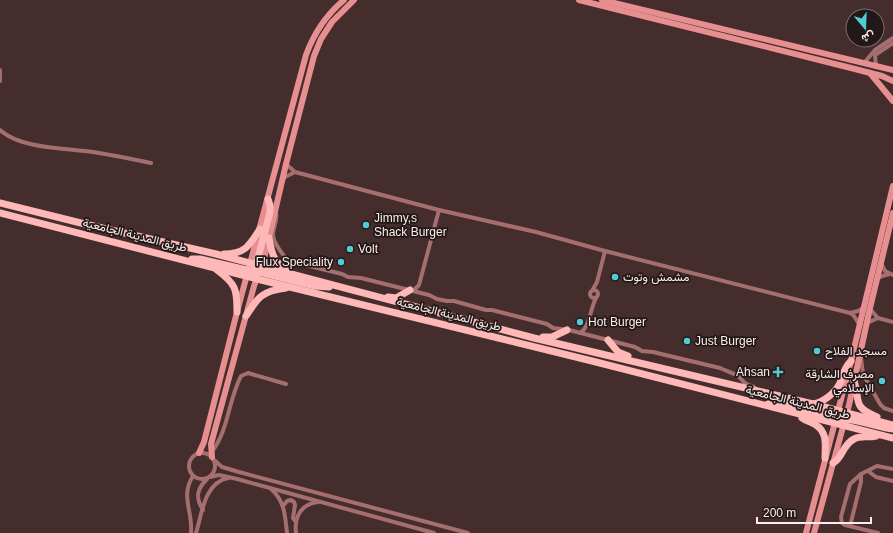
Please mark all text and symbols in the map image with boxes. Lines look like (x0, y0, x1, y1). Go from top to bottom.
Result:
north arrow (845, 8, 885, 48)
text: ش (860, 29, 876, 45)
place label: Jimmy,s Shack Burger (374, 211, 447, 239)
street label: طريق المدينة الجامعية (81, 215, 189, 256)
marker: Jimmy,s Shack Burger (361, 220, 371, 230)
place label: Volt (358, 242, 379, 256)
marker: Volt (345, 244, 355, 254)
place label: Flux Speciality (256, 255, 333, 269)
marker: Flux Speciality (336, 257, 346, 267)
place label: مشمش وتوت (623, 270, 689, 285)
marker: مشمش وتوت (610, 272, 620, 282)
street label: طريق المدينة الجامعية (395, 294, 503, 335)
place label: Hot Burger (588, 315, 646, 329)
marker: Hot Burger (575, 317, 585, 327)
place label: Just Burger (695, 334, 756, 348)
marker: Just Burger (682, 336, 692, 346)
place label: مسجد الفلاح (825, 344, 887, 360)
marker: مسجد الفلاح (812, 346, 822, 356)
place label: Ahsan (736, 365, 770, 379)
marker: Ahsan (773, 367, 783, 377)
place label: مصرف الشارقة الإسلامي (805, 367, 874, 398)
marker: مصرف الشارقة الإسلامي (877, 376, 887, 386)
street label: طريق المدينة الجامعية (744, 382, 852, 423)
scale bar (757, 499, 871, 525)
text: 200 m (763, 506, 796, 520)

